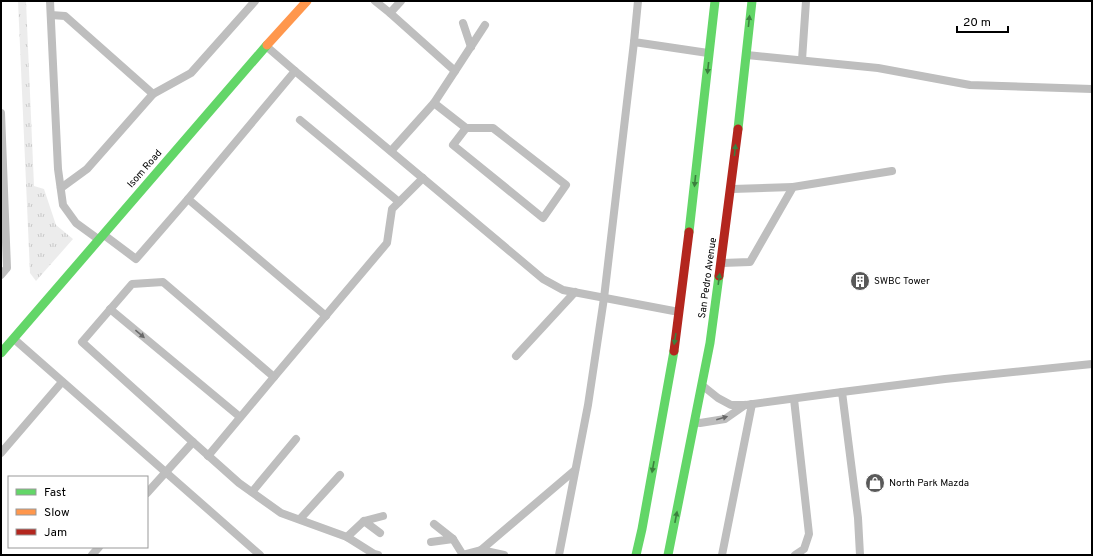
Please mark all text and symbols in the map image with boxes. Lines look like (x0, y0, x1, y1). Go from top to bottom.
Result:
scale bar (957, 8, 1008, 34)
one-way arrow (746, 15, 753, 27)
text: 20 m (963, 15, 991, 31)
one-way arrow (704, 62, 711, 74)
one-way arrow (732, 144, 738, 156)
street label: Isom Road (125, 147, 165, 191)
one-way arrow (691, 175, 698, 187)
street label: San Pedro Avenue (696, 237, 720, 319)
building icon: SWBC Tower (849, 270, 871, 292)
one-way arrow (716, 273, 722, 285)
place label: SWBC Tower (874, 275, 930, 288)
one-way arrow (135, 330, 146, 339)
one-way arrow (672, 333, 678, 345)
one-way arrow (716, 415, 728, 421)
one-way arrow (650, 461, 656, 473)
shop icon: North Park Mazda (864, 472, 886, 494)
legend (8, 476, 148, 548)
place label: North Park Mazda (889, 477, 969, 490)
text: Fast (44, 485, 66, 501)
text: Slow (44, 505, 70, 521)
one-way arrow (673, 511, 679, 523)
text: Jam (44, 525, 67, 541)

